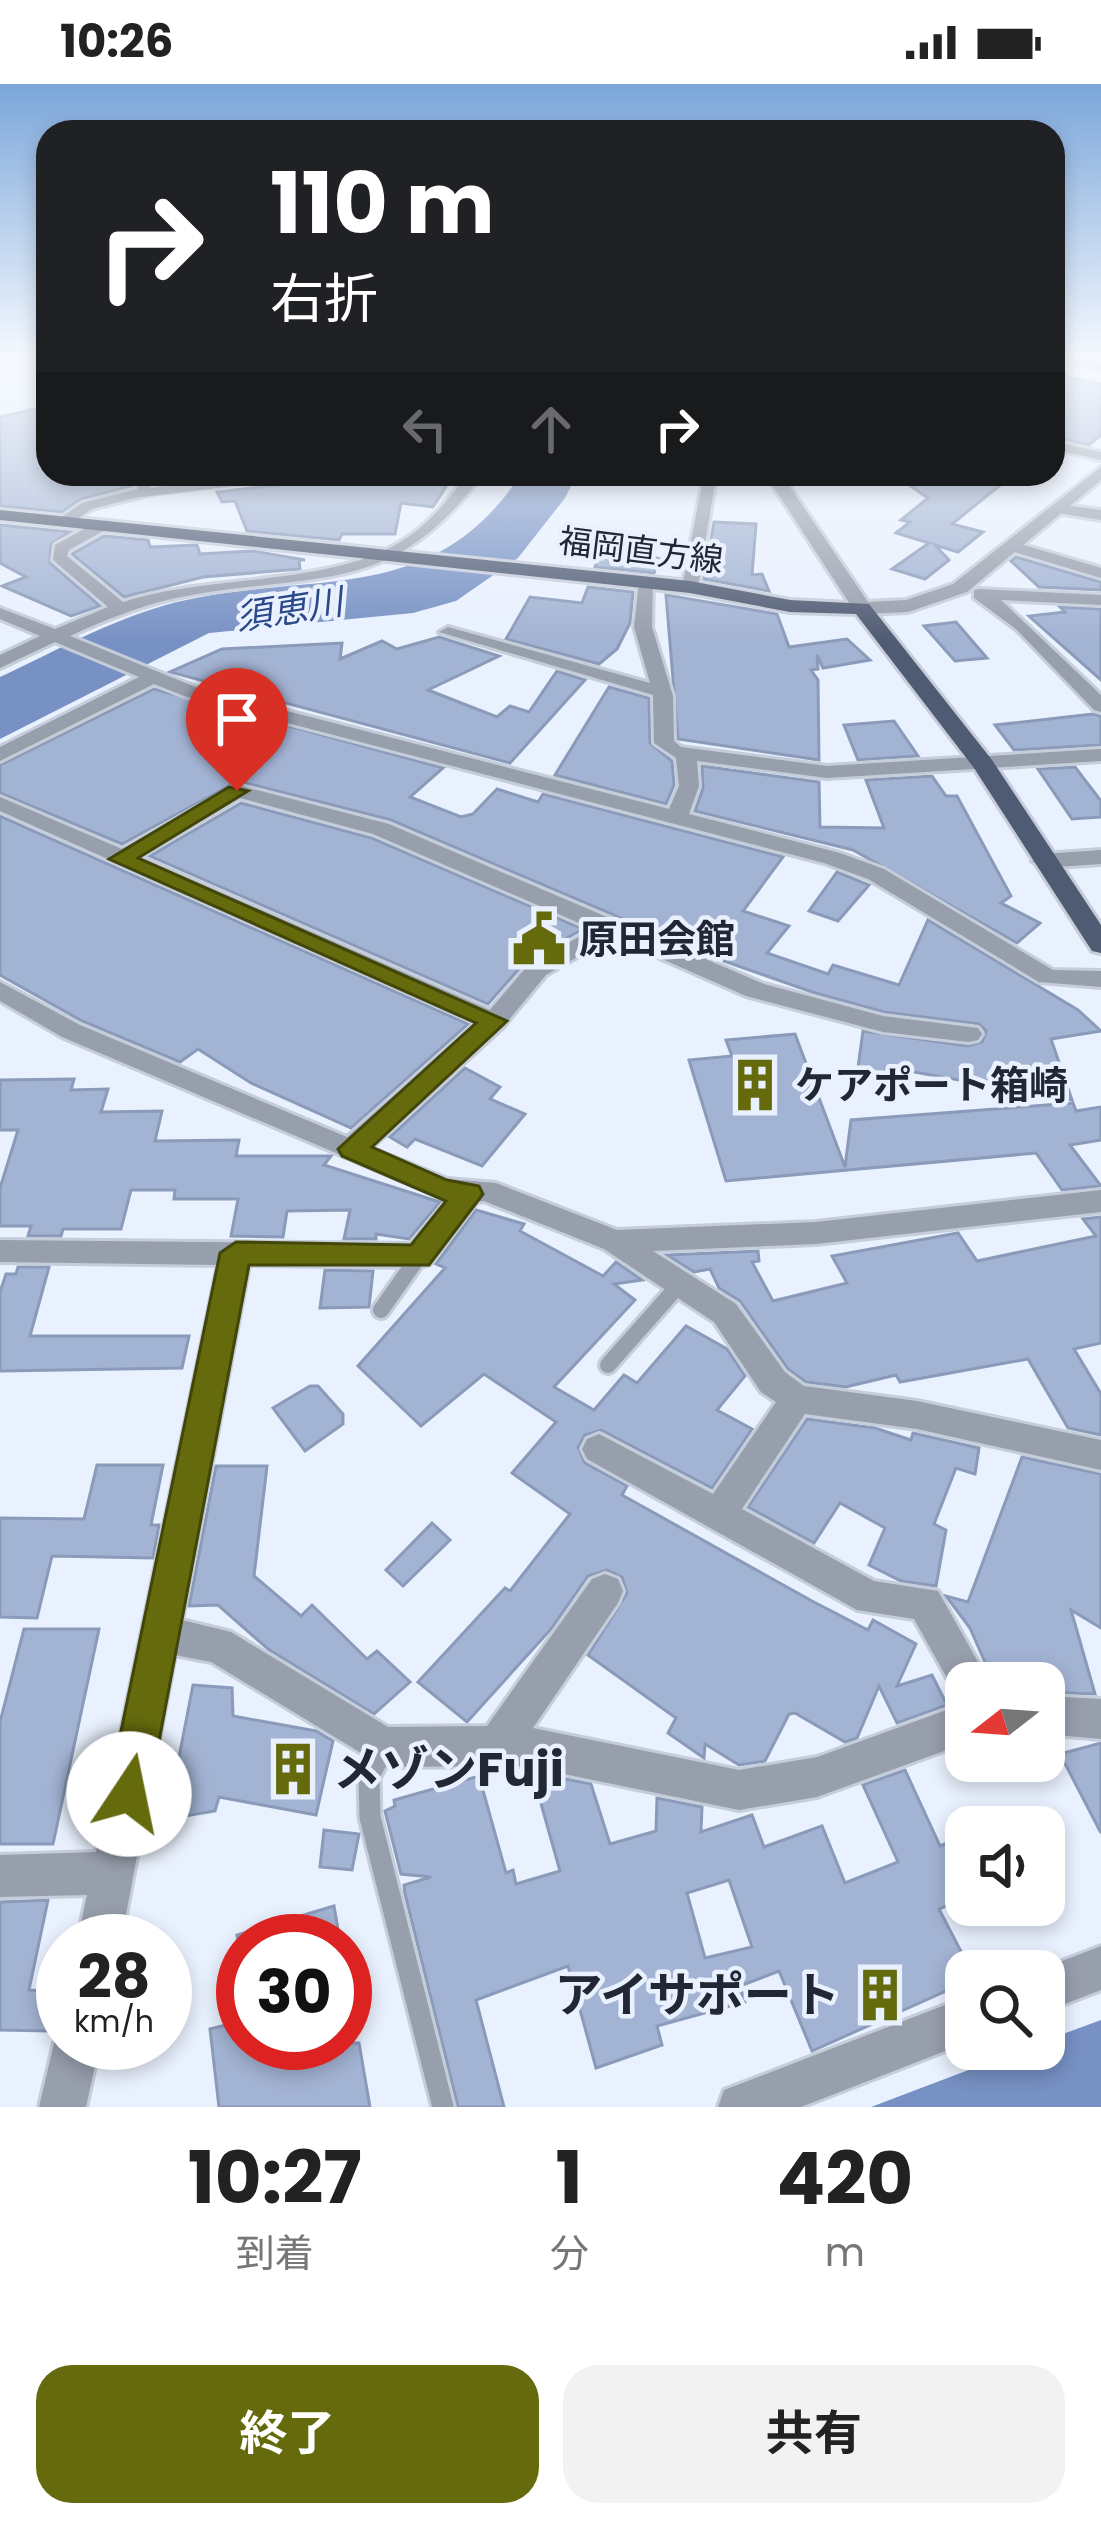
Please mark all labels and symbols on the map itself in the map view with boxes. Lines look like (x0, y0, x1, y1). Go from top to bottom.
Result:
street label: 福岡直方線 (556, 517, 726, 584)
water label: 須恵川 (232, 575, 350, 643)
pin (186, 668, 288, 791)
public building icon: 原田会館 (510, 910, 568, 968)
place label: 原田会館 (579, 912, 735, 967)
building icon: ケアポート箱崎 (726, 1056, 784, 1114)
place label: ケアポート箱崎 (795, 1058, 1068, 1113)
north arrow (945, 1662, 1065, 1782)
position arrow (66, 1731, 192, 1857)
place label: メゾンFuji (333, 1736, 564, 1803)
building icon: メゾンFuji (264, 1740, 322, 1798)
speed limit sign: 30 (216, 1914, 372, 2070)
place label: アイサポート (554, 1962, 840, 2029)
building icon: アイサポート (851, 1966, 909, 2024)

